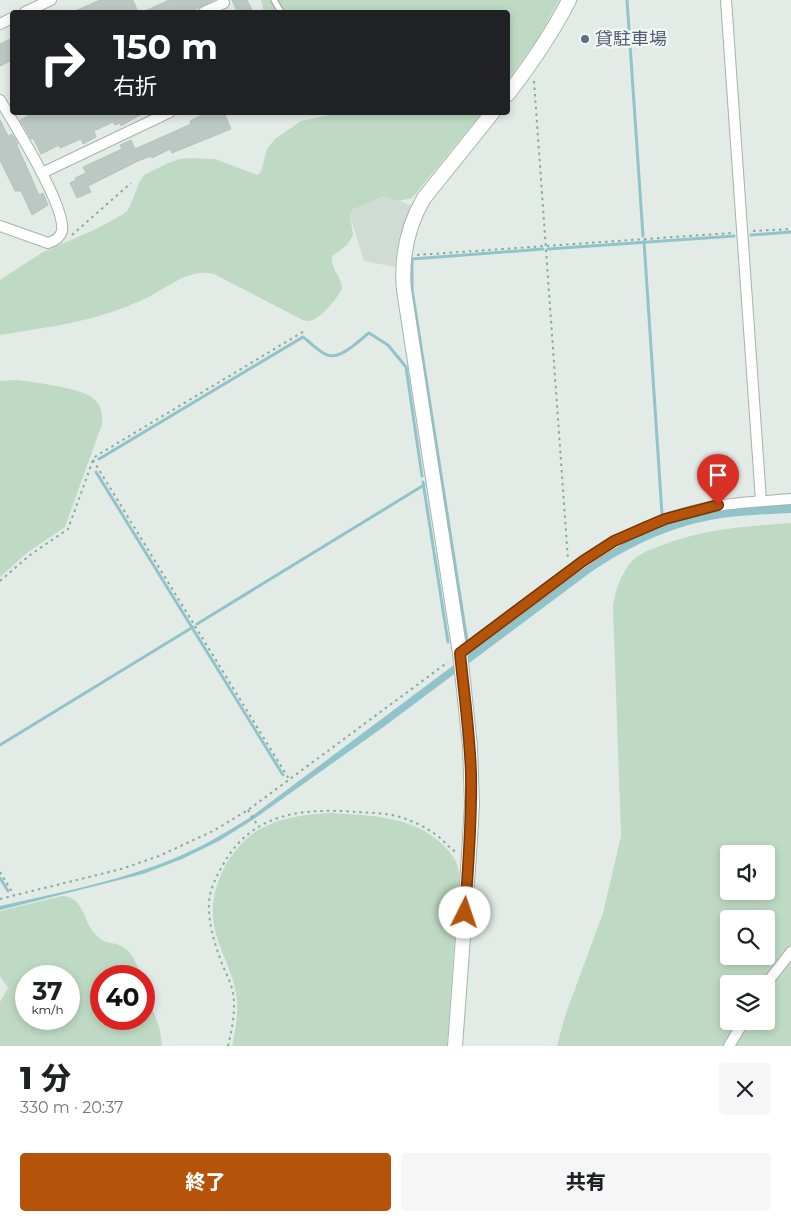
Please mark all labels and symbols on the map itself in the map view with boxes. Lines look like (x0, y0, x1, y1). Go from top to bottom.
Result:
place label: 貸駐車場 (595, 28, 667, 50)
marker: 貸駐車場 (579, 33, 591, 45)
pin (697, 454, 739, 505)
position arrow (438, 886, 490, 938)
speed limit sign: 40 (90, 965, 155, 1030)

